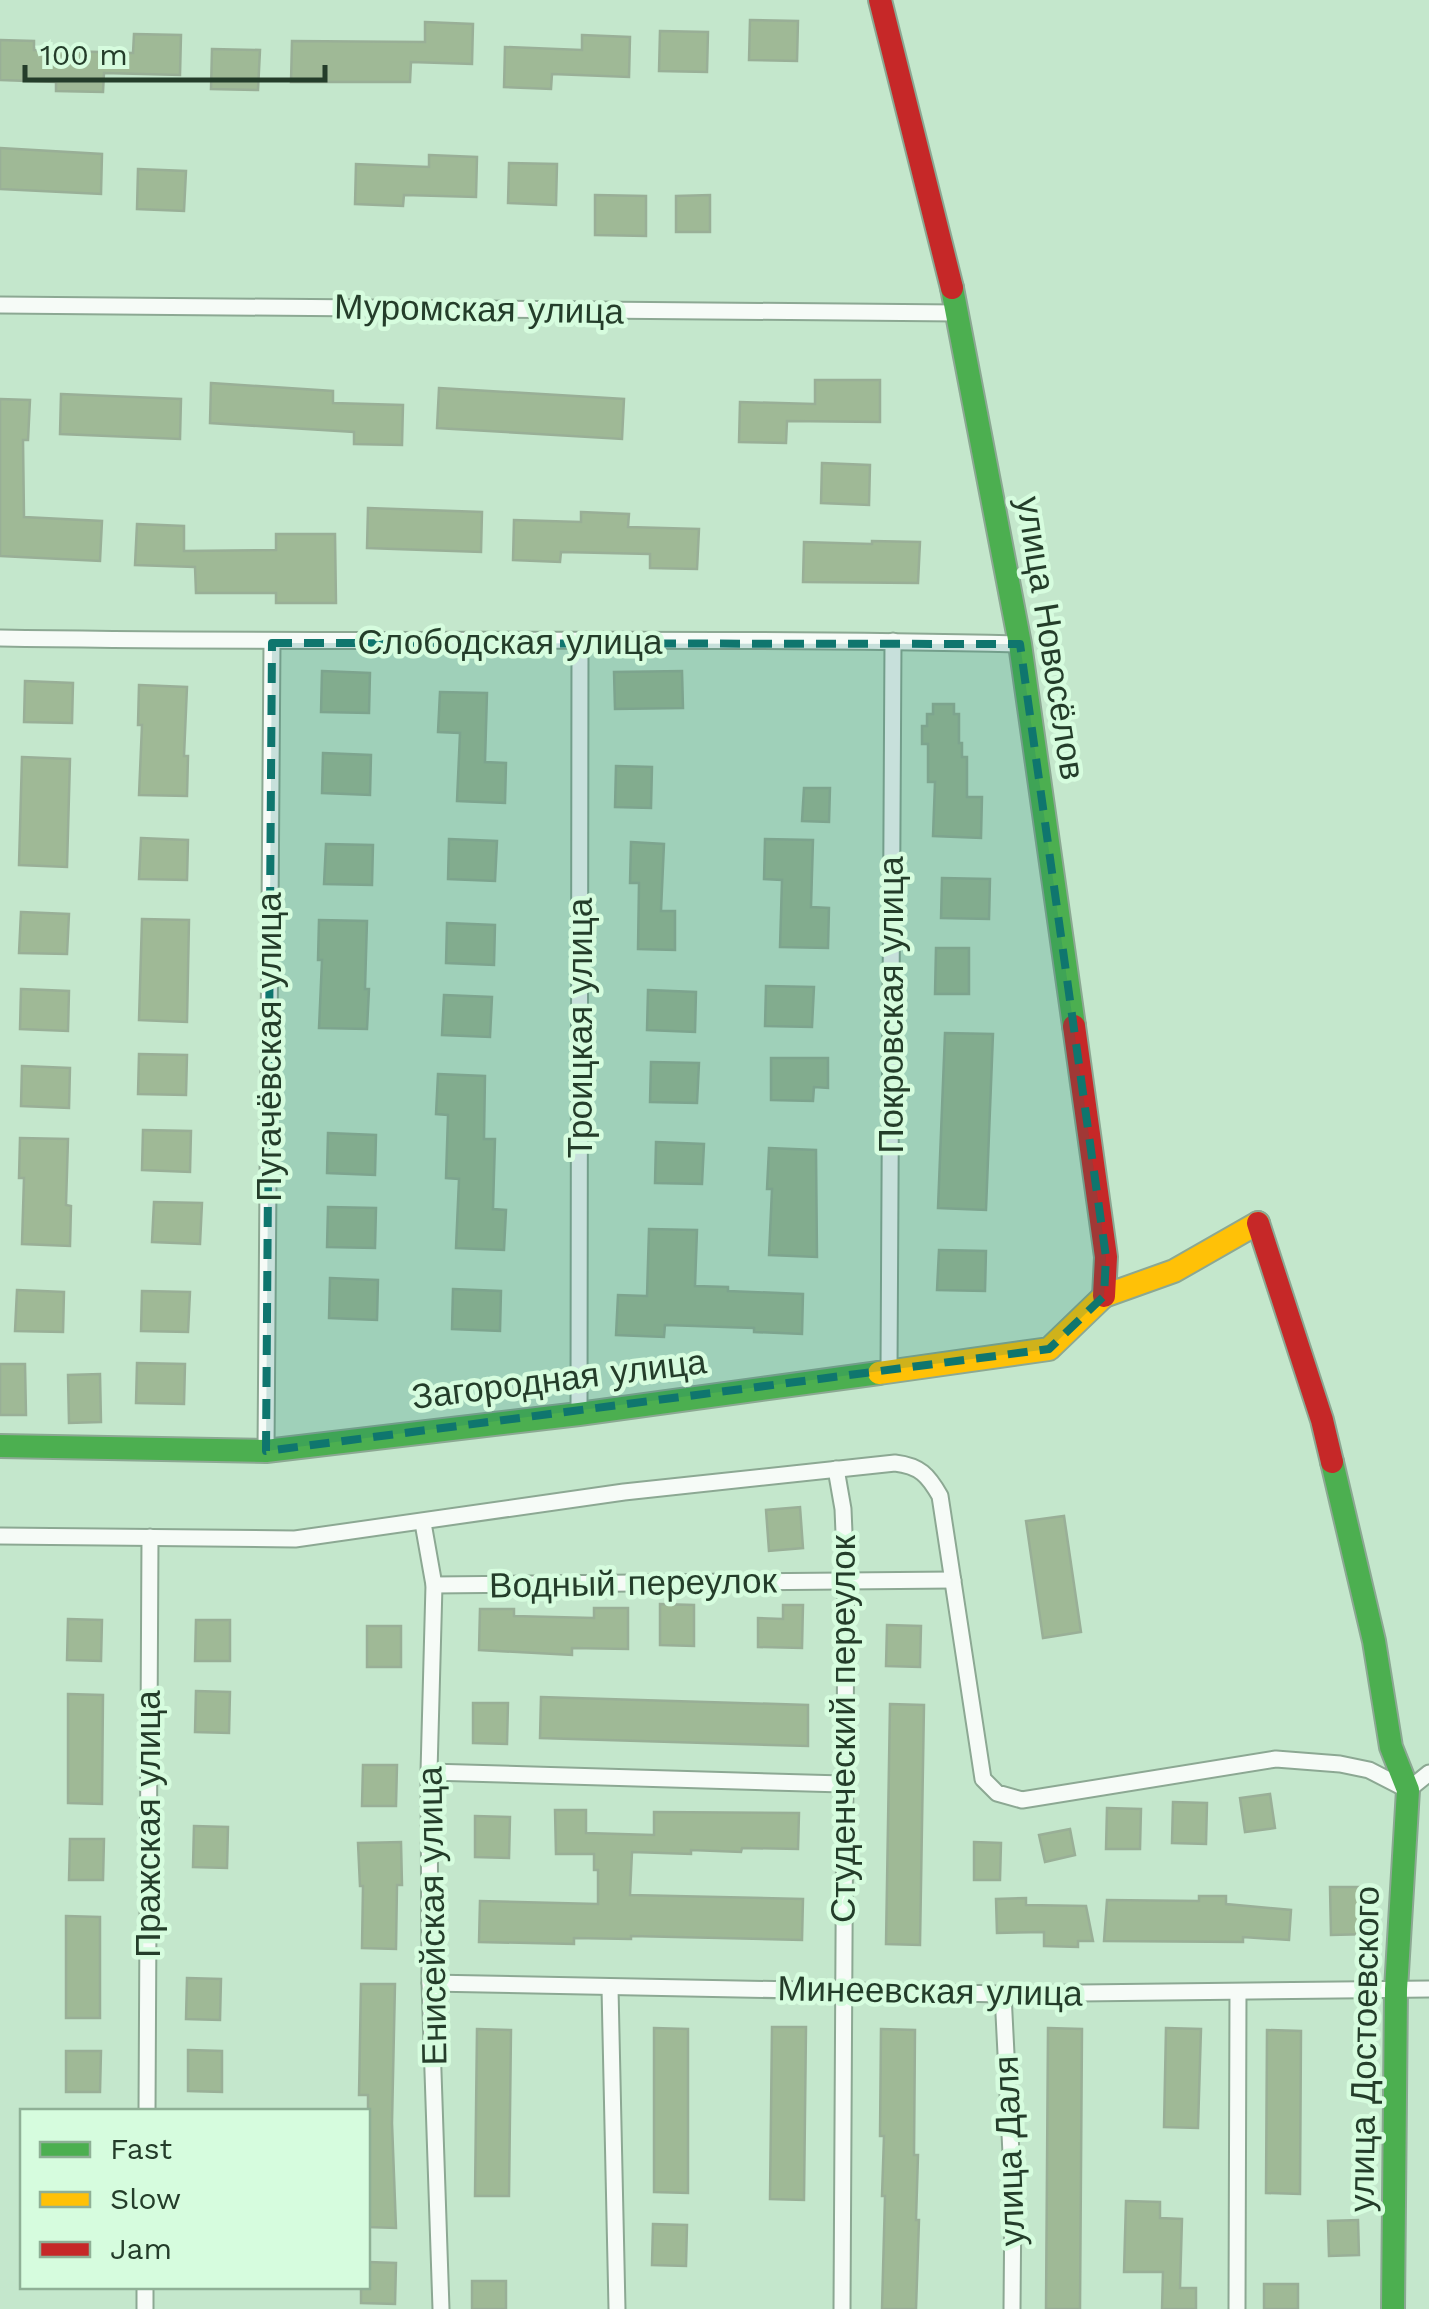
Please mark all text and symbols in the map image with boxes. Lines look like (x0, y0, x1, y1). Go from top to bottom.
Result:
scale bar (25, 20, 325, 82)
text: 100 m (40, 37, 128, 72)
street label: Муромская улица (334, 285, 625, 333)
street label: улица Новосёлов (1008, 493, 1094, 783)
street label: Слободская улица (358, 621, 663, 663)
street label: Покровская улица (870, 856, 912, 1154)
street label: Пугачёвская улица (248, 892, 290, 1202)
street label: Троицкая улица (559, 897, 601, 1158)
street label: Загородная улица (409, 1340, 709, 1418)
street label: Студенческий переулок (822, 1534, 864, 1923)
street label: Водный переулок (489, 1559, 778, 1607)
street label: Пражская улица (127, 1690, 169, 1958)
street label: Енисейская улица (408, 1766, 456, 2066)
street label: улица Достоевского (1340, 1886, 1388, 2212)
street label: Минеевская улица (777, 1967, 1084, 2015)
street label: улица Даля (985, 2055, 1033, 2247)
legend (20, 2109, 370, 2289)
text: Fast (110, 2131, 173, 2166)
text: Slow (110, 2181, 181, 2216)
text: Jam (110, 2231, 172, 2266)

